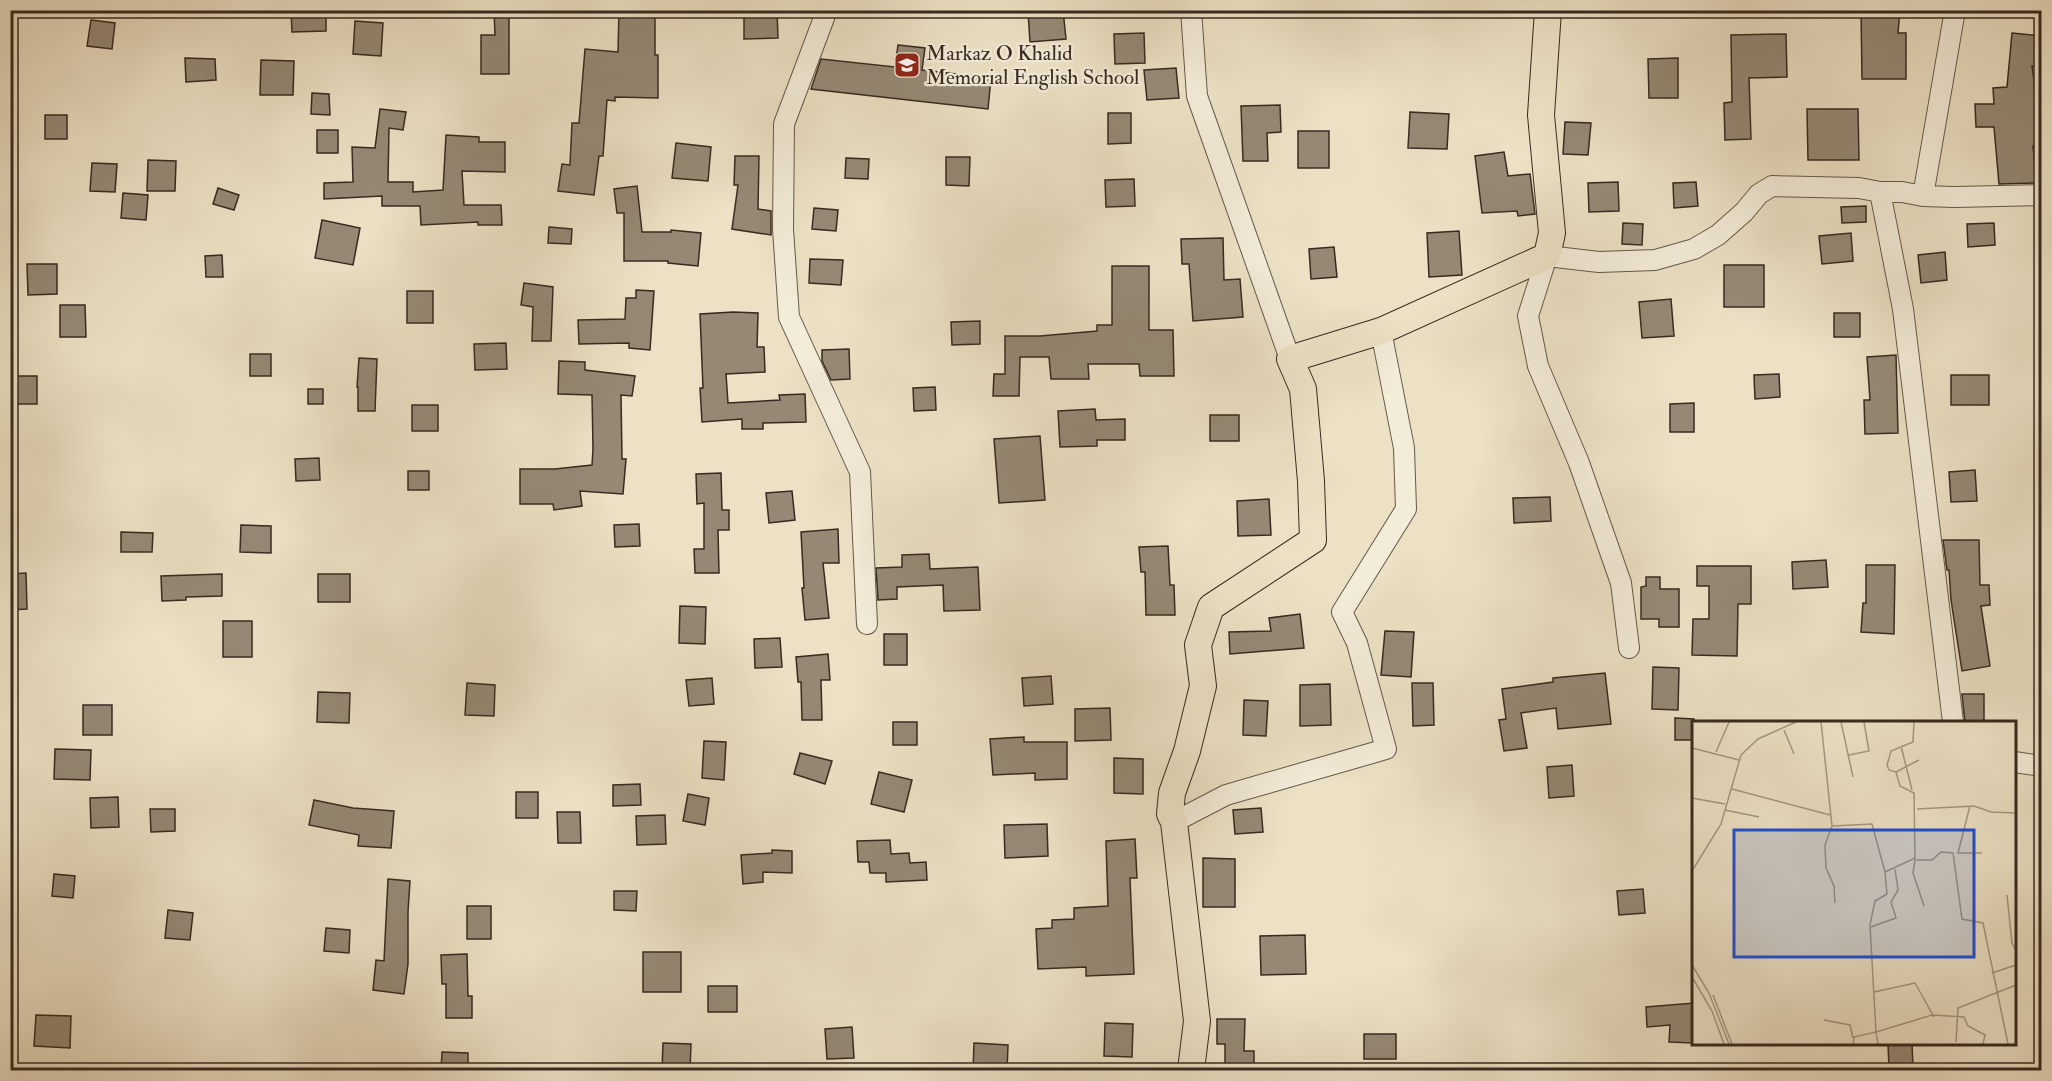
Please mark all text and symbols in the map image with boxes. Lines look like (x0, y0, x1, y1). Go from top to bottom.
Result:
place label: Markaz O Khalid Memorial English School (926, 40, 1140, 91)
school or university icon: Markaz O Khalid Memorial English School (892, 50, 922, 80)
inset map (1692, 721, 2016, 1045)

